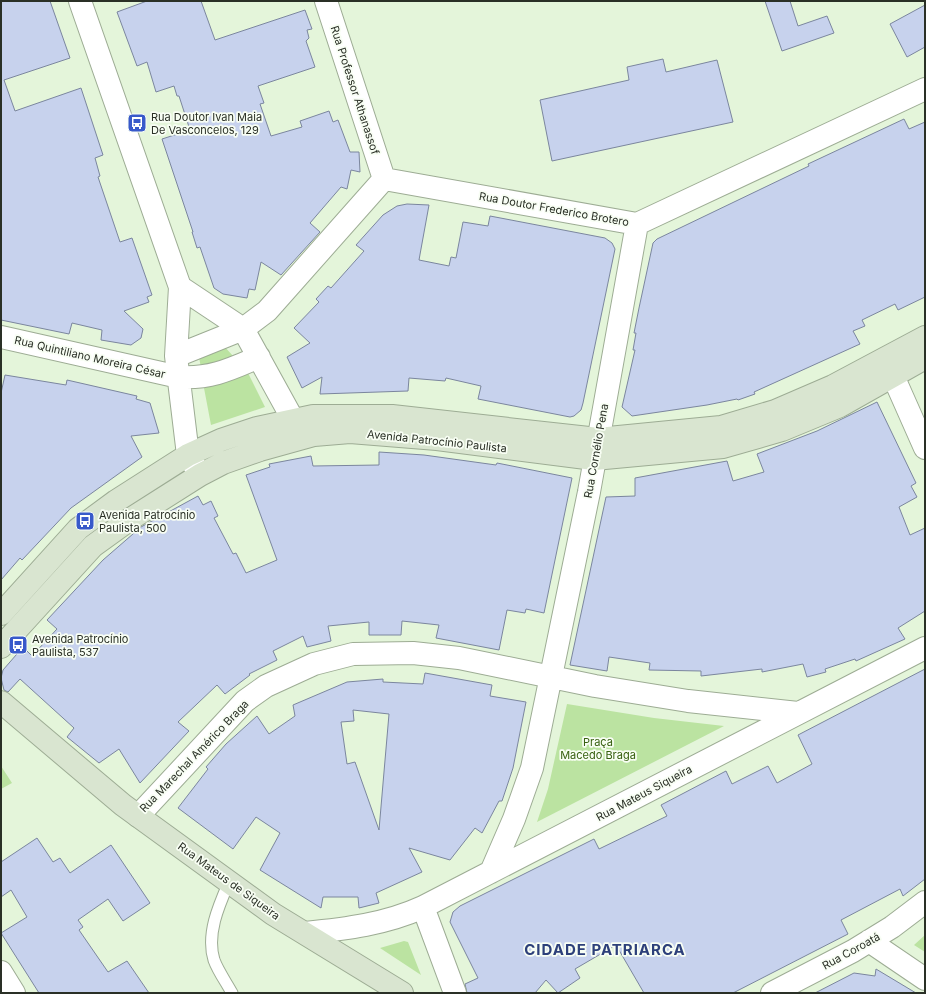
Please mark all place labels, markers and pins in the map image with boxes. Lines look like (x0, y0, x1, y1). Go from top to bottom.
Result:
place label: Rua Doutor Ivan Maia De Vasconcelos, 129 (151, 110, 262, 137)
bus stop icon: Rua Doutor Ivan Maia De Vasconcelos, 129 (126, 112, 148, 134)
place label: Avenida Patrocínio Paulista, 500 (99, 508, 196, 535)
bus stop icon: Avenida Patrocínio Paulista, 500 (74, 510, 96, 532)
place label: Avenida Patrocínio Paulista, 537 (32, 632, 129, 659)
bus stop icon: Avenida Patrocínio Paulista, 537 (7, 634, 29, 656)

